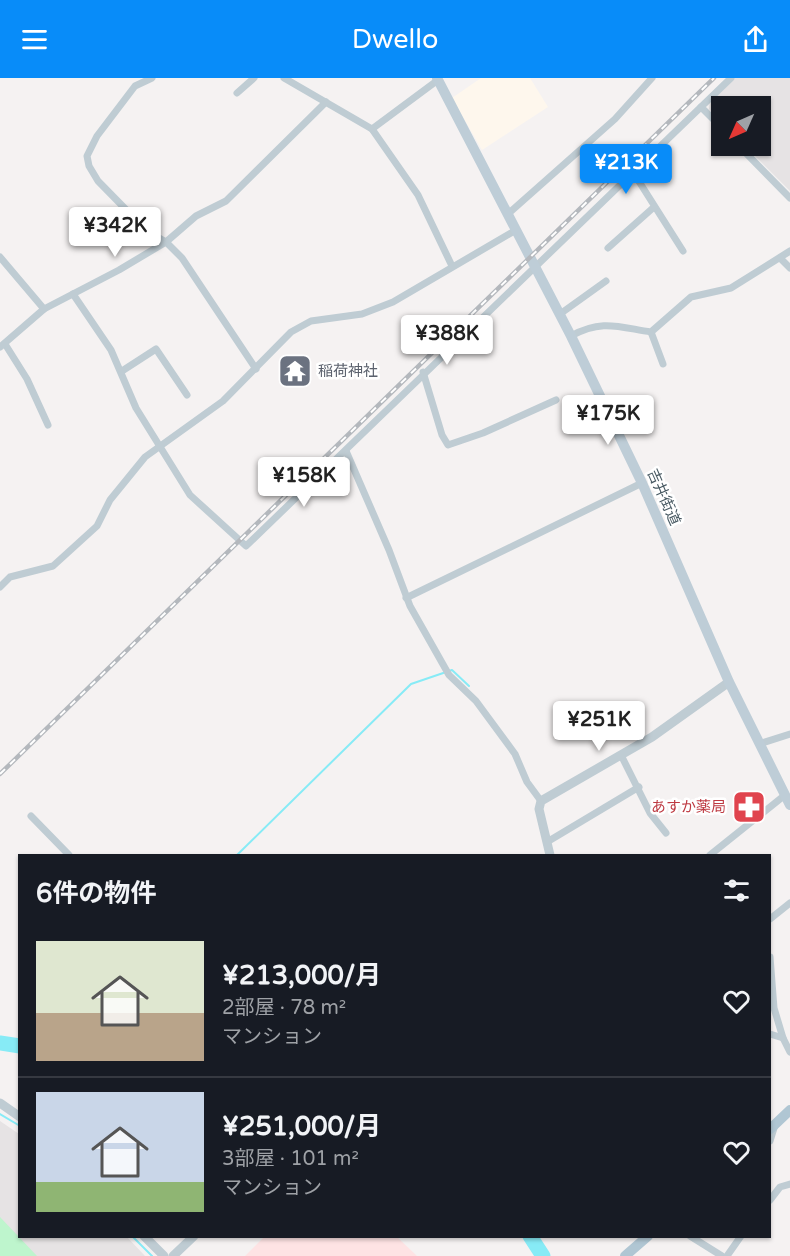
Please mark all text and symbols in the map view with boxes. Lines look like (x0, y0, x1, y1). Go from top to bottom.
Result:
icon: menu (18, 23, 51, 56)
text: Dwello (352, 23, 438, 56)
icon: share (739, 23, 772, 56)
north arrow (711, 96, 771, 156)
map controls (711, 96, 771, 156)
pin: ¥213K (584, 144, 668, 195)
text: ¥213K (594, 151, 658, 175)
pin: ¥342K (73, 207, 157, 258)
text: ¥342K (83, 214, 147, 238)
pin: ¥388K (405, 315, 489, 366)
text: ¥388K (415, 322, 479, 346)
temple icon: 稲荷神社 (277, 353, 313, 389)
place label: 稲荷神社 (318, 362, 378, 380)
pin: ¥175K (566, 395, 650, 446)
text: ¥175K (576, 402, 640, 426)
pin: ¥158K (262, 457, 346, 508)
text: ¥158K (272, 464, 336, 488)
street label: 吉井街道 (644, 466, 684, 528)
pin: ¥251K (557, 701, 641, 752)
text: ¥251K (567, 708, 631, 732)
pharmacy icon: あすか薬局 (731, 789, 767, 825)
place label: あすか薬局 (651, 798, 726, 816)
icon: filters (720, 874, 753, 907)
text: 6件の物件 (36, 878, 156, 909)
text: ¥213,000/月 (222, 960, 381, 991)
icon: home (84, 965, 156, 1037)
icon: heart (720, 985, 753, 1018)
text: 2部屋 · 78 m² (222, 996, 346, 1020)
text: マンション (222, 1025, 322, 1049)
text: ¥251,000/月 (222, 1111, 381, 1142)
icon: home (84, 1116, 156, 1188)
icon: heart (720, 1136, 753, 1169)
text: 3部屋 · 101 m² (222, 1147, 359, 1171)
text: マンション (222, 1176, 322, 1200)

